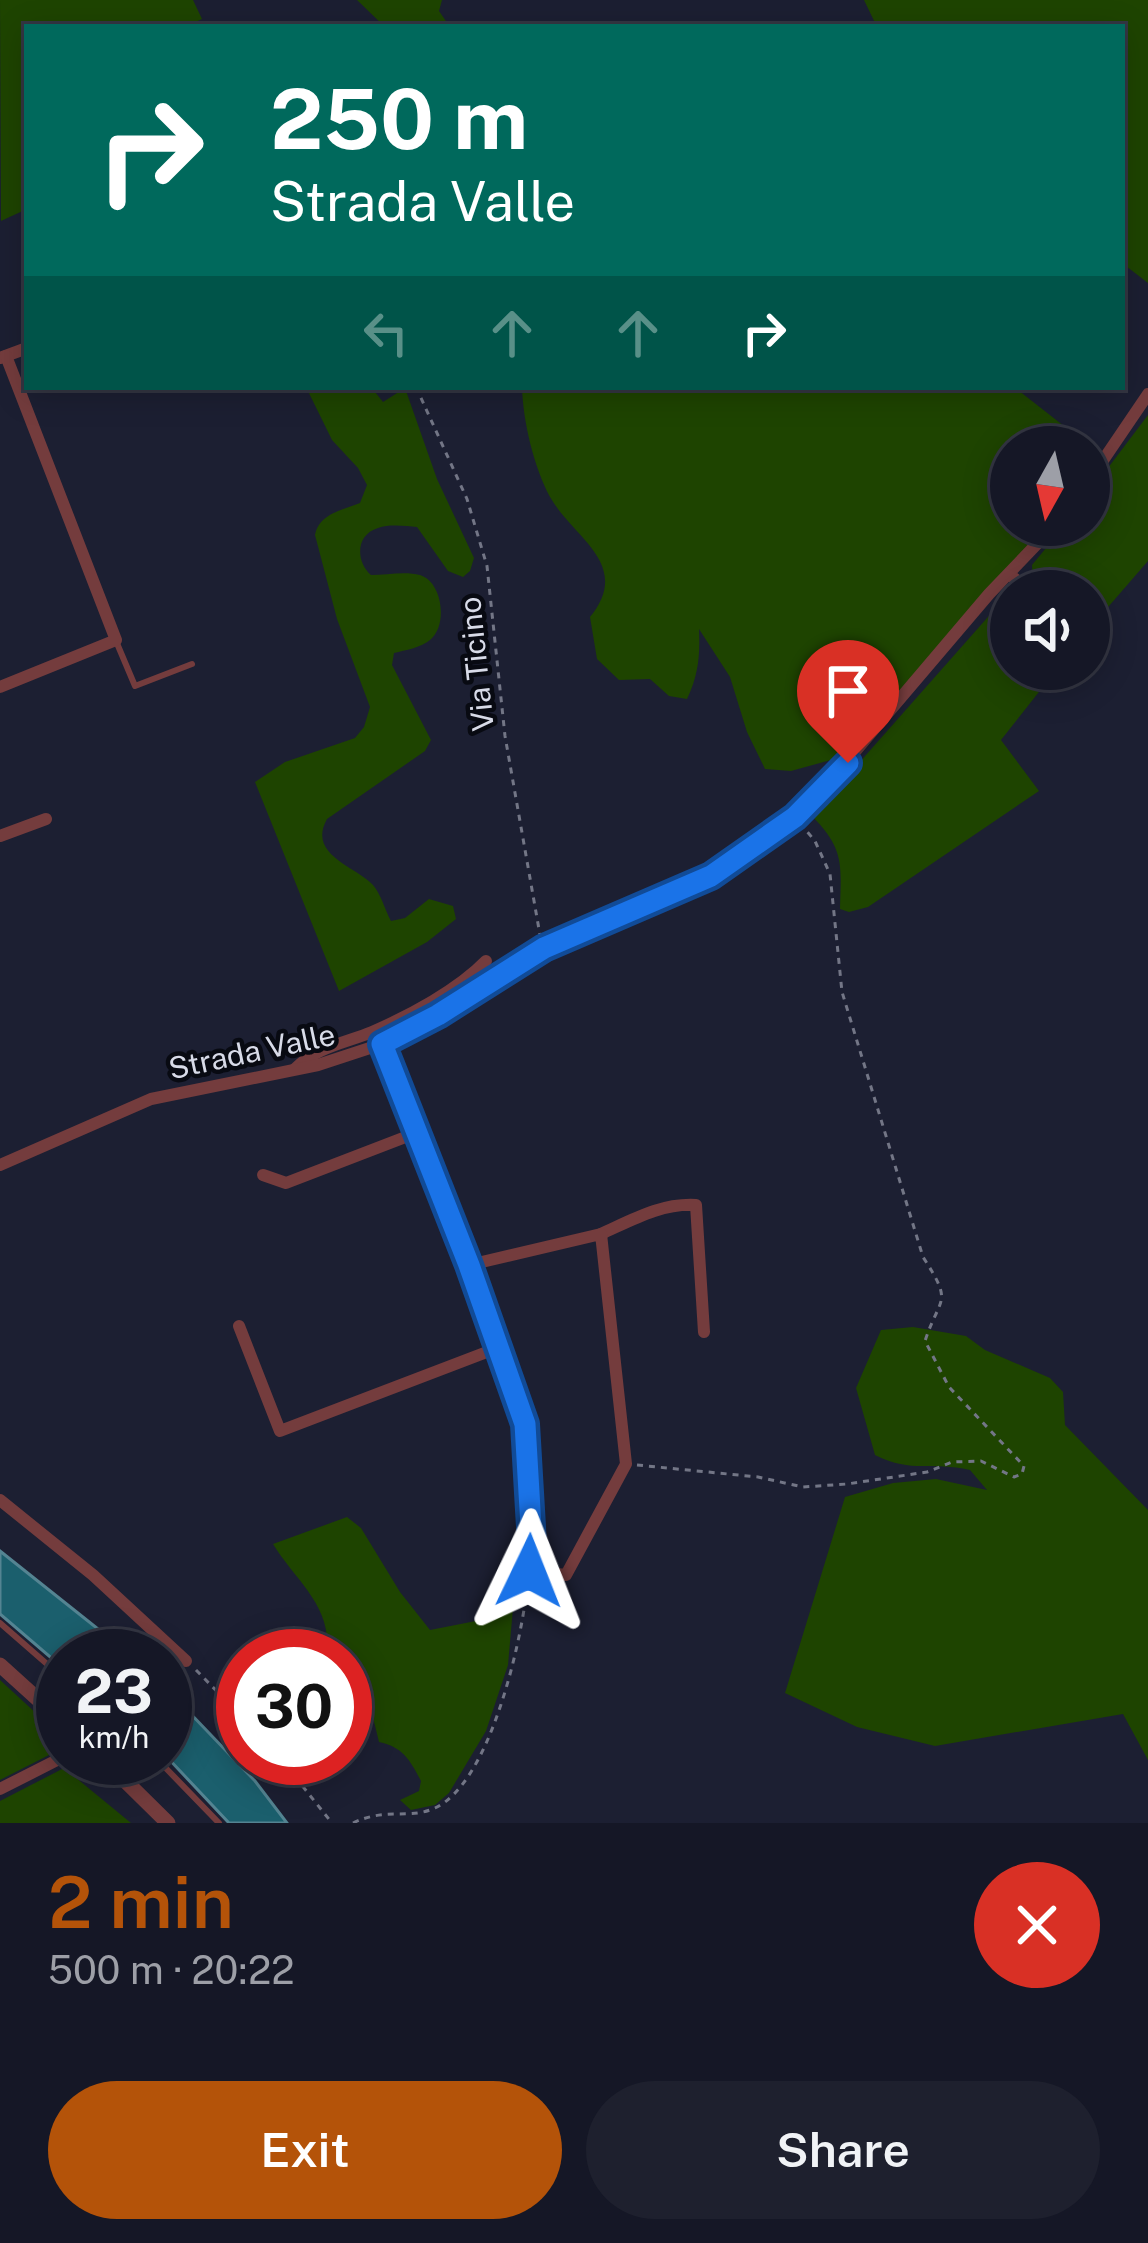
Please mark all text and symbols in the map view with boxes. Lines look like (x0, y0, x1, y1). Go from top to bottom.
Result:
text: 250 m (270, 69, 528, 168)
icon: right (72, 72, 228, 228)
text: Strada Valle (270, 170, 575, 233)
icon: left (353, 300, 419, 366)
icon: ahead (479, 300, 545, 366)
icon: ahead (605, 300, 671, 366)
icon: right (731, 300, 797, 366)
north arrow (990, 426, 1110, 546)
map controls (990, 426, 1110, 690)
button: sound (990, 570, 1110, 690)
street label: Via Ticino (451, 595, 501, 733)
pin (797, 640, 899, 763)
icon: arrive (815, 658, 881, 724)
street label: Strada Valle (165, 1016, 338, 1086)
position arrow (466, 1508, 592, 1634)
speed limit sign: 30 (216, 1629, 372, 1785)
text: 23 (75, 1656, 153, 1727)
text: km/h (79, 1719, 149, 1755)
text: 2 min (48, 1860, 234, 1944)
button: close (974, 1862, 1100, 1988)
text: 500 m · 20:22 (48, 1947, 295, 1993)
button: Exit (48, 2081, 562, 2219)
button: Share (586, 2081, 1100, 2219)

